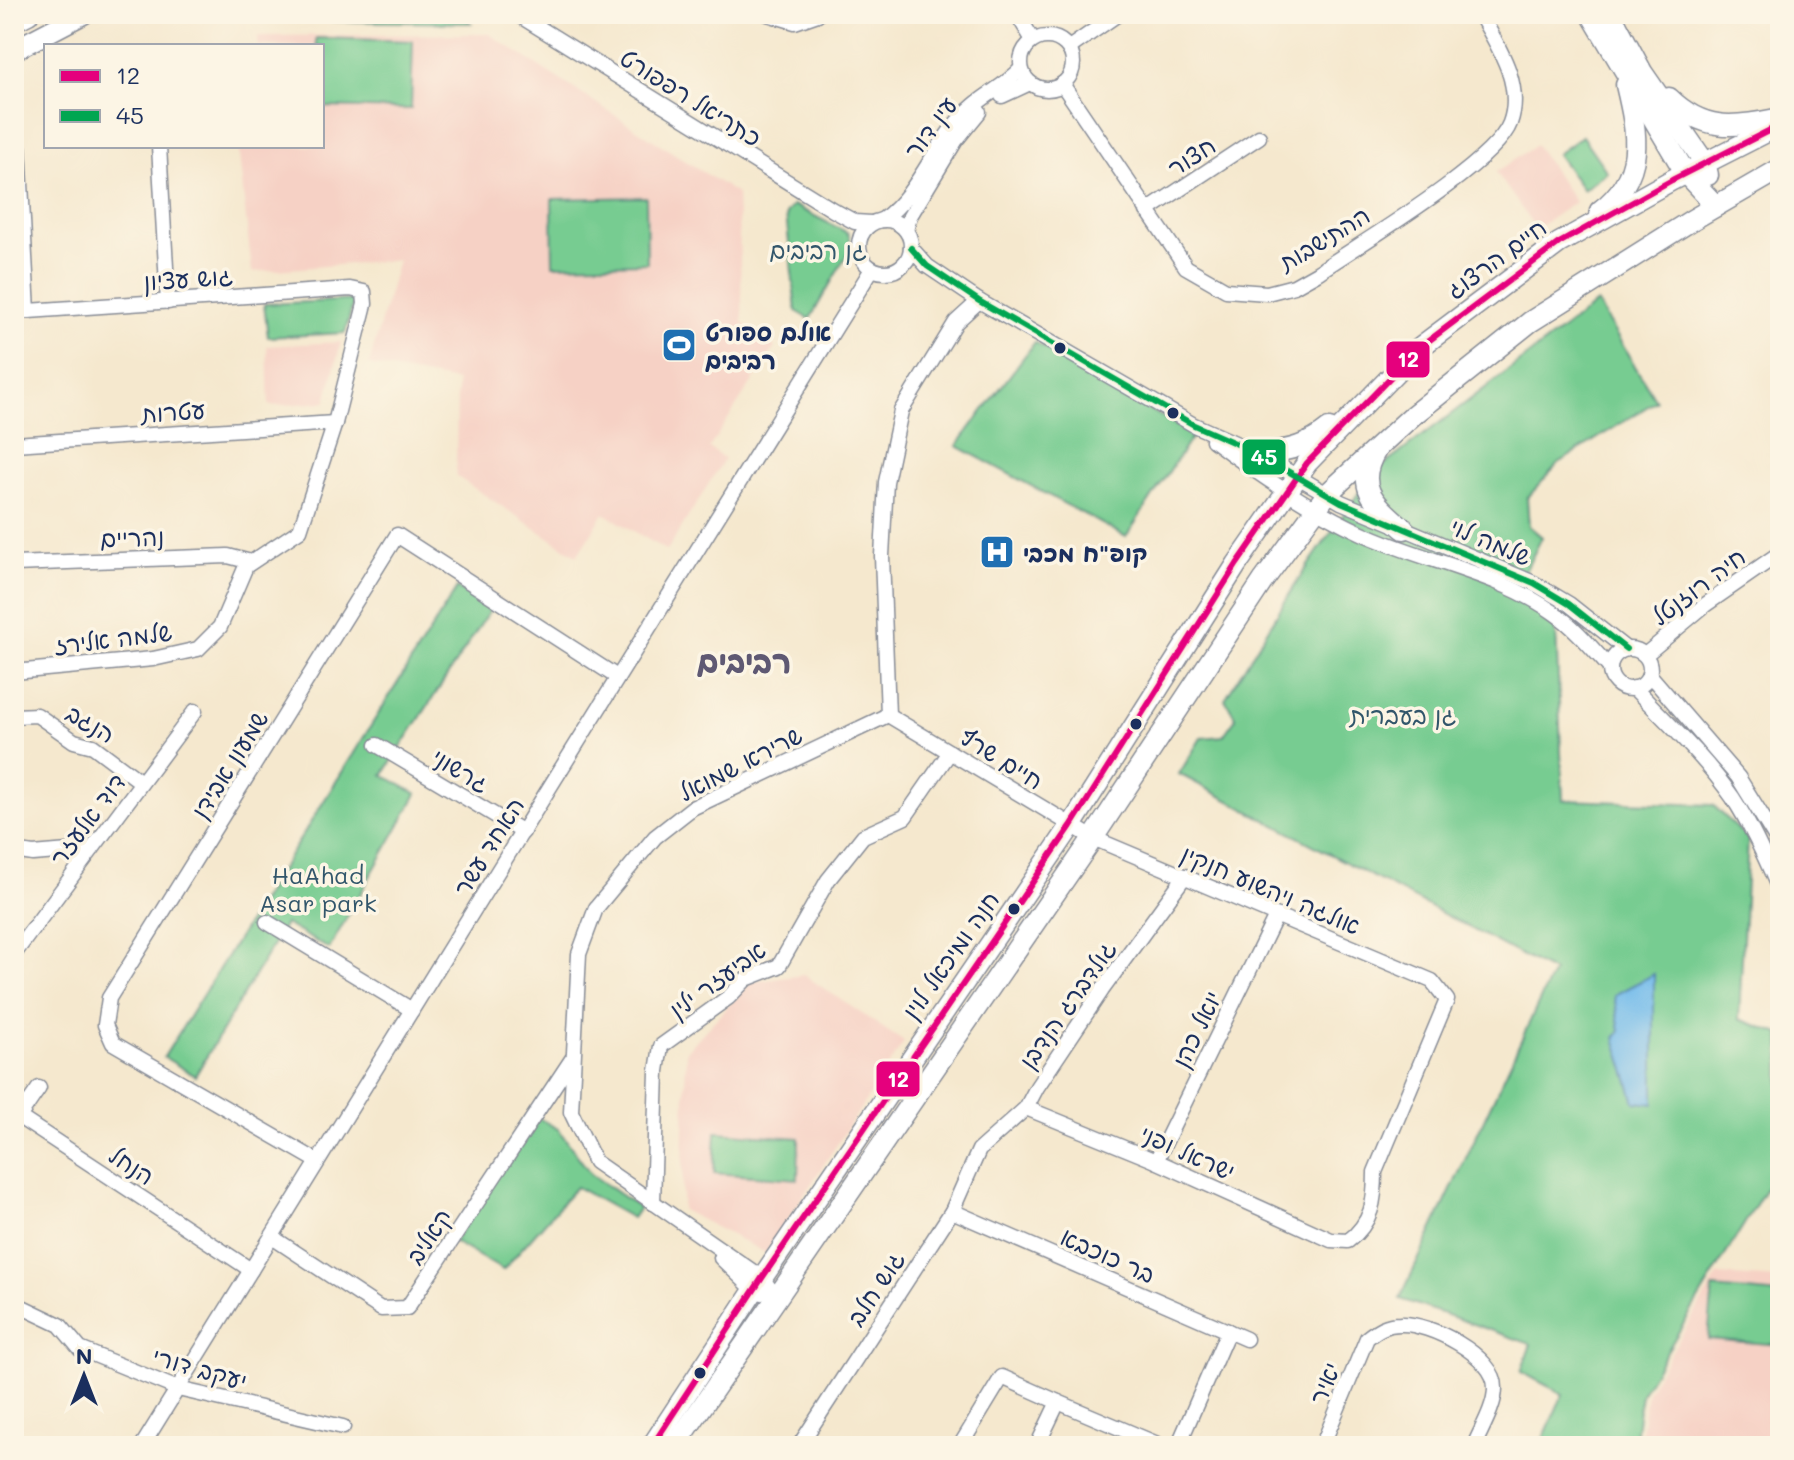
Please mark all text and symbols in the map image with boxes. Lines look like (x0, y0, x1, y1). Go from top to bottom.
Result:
street label: כתריאל רפפורט (615, 41, 767, 153)
legend (44, 44, 324, 148)
text: 12 (116, 59, 140, 90)
street label: עין דור (897, 90, 963, 164)
text: 45 (116, 99, 144, 130)
street label: חצור (1161, 129, 1221, 183)
street label: ההתישבות (1271, 199, 1375, 278)
street label: חיים הרצוג (1440, 211, 1552, 305)
park label: גן רביבים (769, 234, 867, 265)
street label: גוש עציון (142, 259, 234, 297)
place label: אולם ספורט רביבים (705, 316, 831, 375)
sports icon: אולם ספורט רביבים (660, 326, 698, 364)
unlabelled marker (1052, 340, 1068, 356)
line badge: 12 (1385, 340, 1431, 379)
text: 12 (1397, 344, 1419, 373)
street label: עטרות (138, 393, 206, 429)
unlabelled marker (1165, 405, 1181, 421)
line badge: 45 (1241, 438, 1287, 476)
text: 45 (1251, 442, 1278, 471)
street label: שלמה לוי (1446, 510, 1536, 572)
street label: נהריים (99, 520, 165, 554)
hospital icon: קופ"ח מכבי (978, 533, 1016, 571)
place label: קופ"ח מכבי (1023, 537, 1148, 568)
street label: חיה רוזנטל (1645, 541, 1751, 631)
street label: שלמה אלירז (52, 615, 174, 661)
district label: רביבים (697, 639, 791, 681)
street label: הנגב (61, 697, 121, 749)
park label: גן בעברית (1348, 699, 1457, 730)
street label: שמעון אבידן (184, 704, 275, 824)
unlabelled marker (1128, 716, 1144, 732)
street label: שרירא שמואל (673, 719, 807, 807)
street label: חיים שרף (955, 720, 1049, 796)
street label: גרשוני (427, 741, 495, 799)
street label: דוד אלעזר (42, 767, 132, 871)
street label: האחד עשר (446, 791, 530, 901)
street label: אולגה ויהשוע חנקין (1177, 837, 1365, 941)
park label: HaAhad Asar park (259, 859, 377, 918)
street label: חנה ומיכאל לוין (895, 885, 1005, 1025)
unlabelled marker (1006, 901, 1022, 917)
street label: אביעזר ילין (662, 933, 772, 1025)
street label: גולדברג הנדבן (1011, 934, 1123, 1075)
street label: יואל כהן (1164, 986, 1228, 1072)
line badge: 12 (875, 1060, 921, 1098)
text: 12 (887, 1064, 909, 1093)
street label: ישראל ופני (1136, 1117, 1240, 1187)
street label: הנחל (103, 1139, 161, 1191)
street label: קאליב (398, 1202, 459, 1270)
street label: בר כוכבא (1056, 1221, 1160, 1289)
street label: גוש חלב (839, 1245, 911, 1331)
north arrow (44, 1336, 124, 1416)
street label: יעקב דורי (149, 1340, 251, 1396)
text: N (76, 1341, 92, 1370)
street label: יאיר (1301, 1357, 1347, 1409)
unlabelled marker (692, 1365, 708, 1381)

